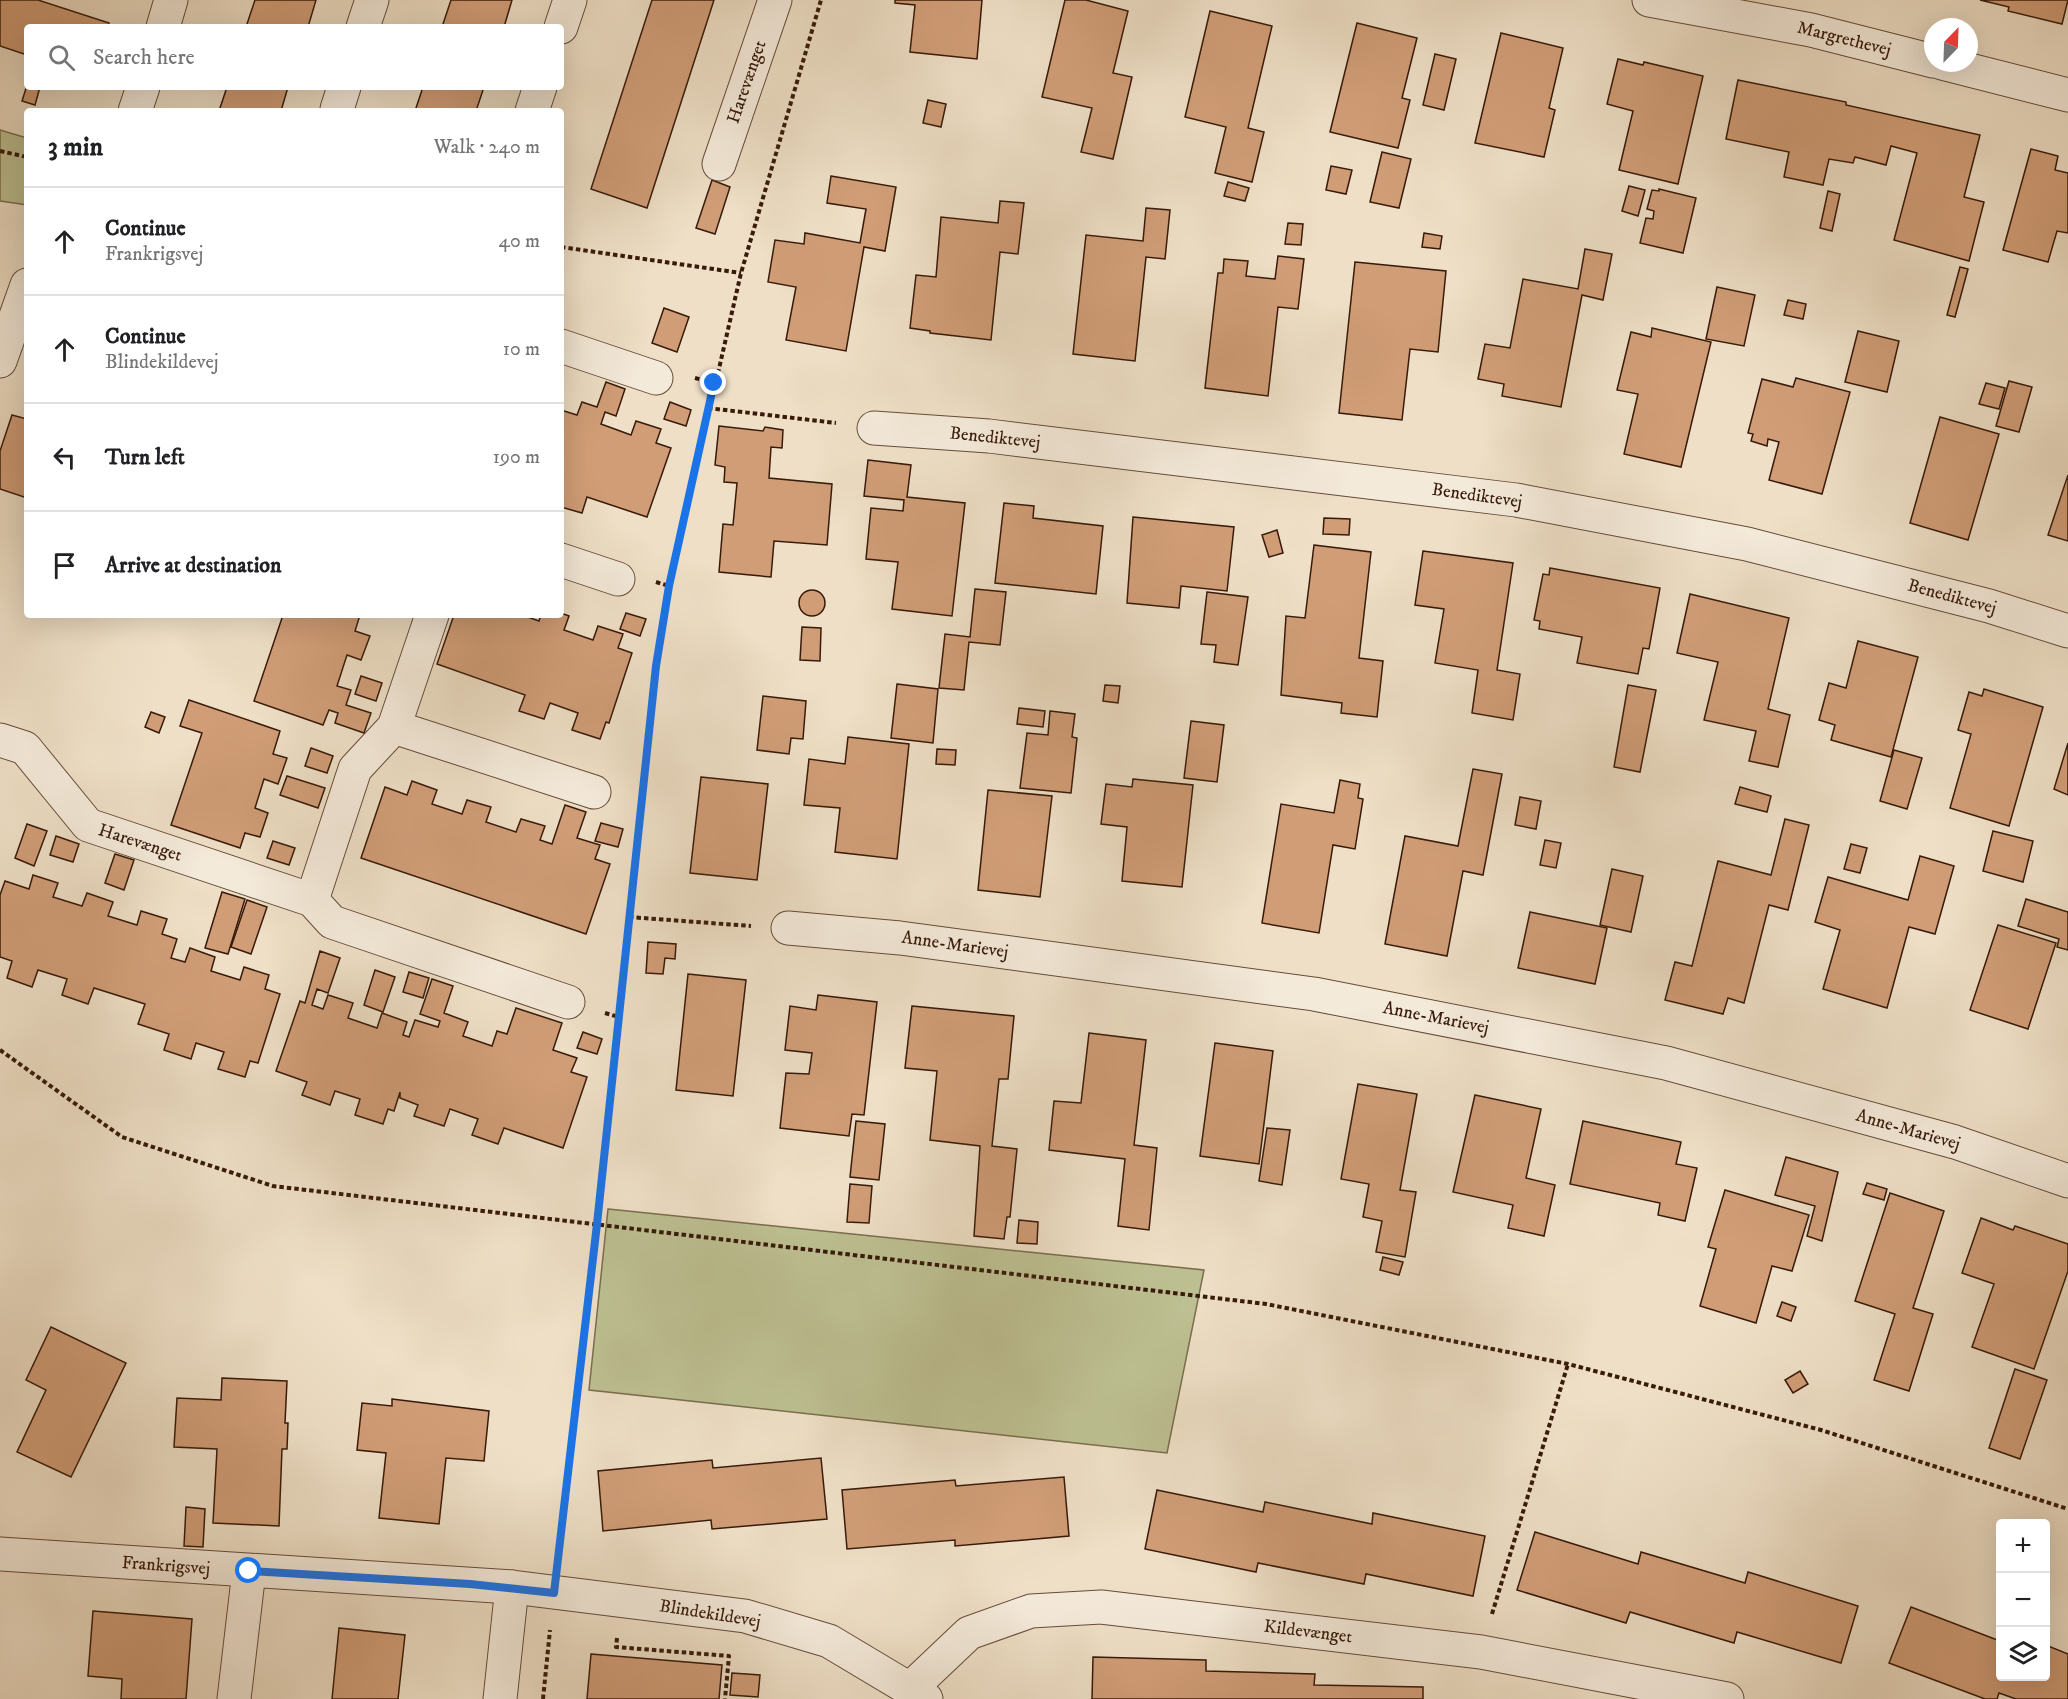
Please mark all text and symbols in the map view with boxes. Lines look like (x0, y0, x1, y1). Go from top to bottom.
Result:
street label: Margrethevej (1795, 17, 1893, 61)
north arrow (1924, 18, 1978, 72)
search box (24, 24, 564, 90)
street label: Harevænget (723, 37, 772, 127)
icon: search (45, 41, 78, 74)
text: Search here (93, 44, 195, 71)
text: 3 min (48, 131, 103, 164)
text: Walk · 240 m (434, 135, 540, 160)
text: Continue (105, 215, 186, 242)
icon: ahead (48, 225, 81, 258)
text: 40 m (498, 229, 540, 254)
text: Frankrigsvej (105, 242, 203, 267)
text: Continue (105, 323, 186, 350)
icon: ahead (48, 333, 81, 366)
text: 10 m (503, 337, 540, 362)
text: Blindekildevej (105, 350, 219, 375)
route end (700, 369, 726, 395)
street label: Benediktevej (949, 422, 1041, 454)
icon: left (48, 441, 81, 474)
text: Turn left (105, 444, 185, 471)
text: 190 m (493, 445, 540, 470)
street label: Benediktevej (1430, 479, 1524, 513)
icon: arrive (48, 549, 81, 582)
text: Arrive at destination (105, 552, 282, 579)
street label: Benediktevej (1905, 575, 1999, 619)
street label: Harevænget (95, 819, 185, 867)
street label: Anne-Marievej (900, 927, 1010, 963)
street label: Anne-Marievej (1381, 997, 1491, 1039)
street label: Anne-Marievej (1853, 1105, 1963, 1155)
map controls (1996, 1519, 2050, 1681)
button: + (1996, 1519, 2050, 1573)
street label: Frankrigsvej (121, 1552, 211, 1580)
route start (235, 1557, 261, 1583)
button: − (1996, 1573, 2050, 1627)
street label: Blindekildevej (658, 1595, 762, 1633)
street label: Kildevænget (1263, 1616, 1354, 1648)
button: layers (1996, 1627, 2050, 1681)

